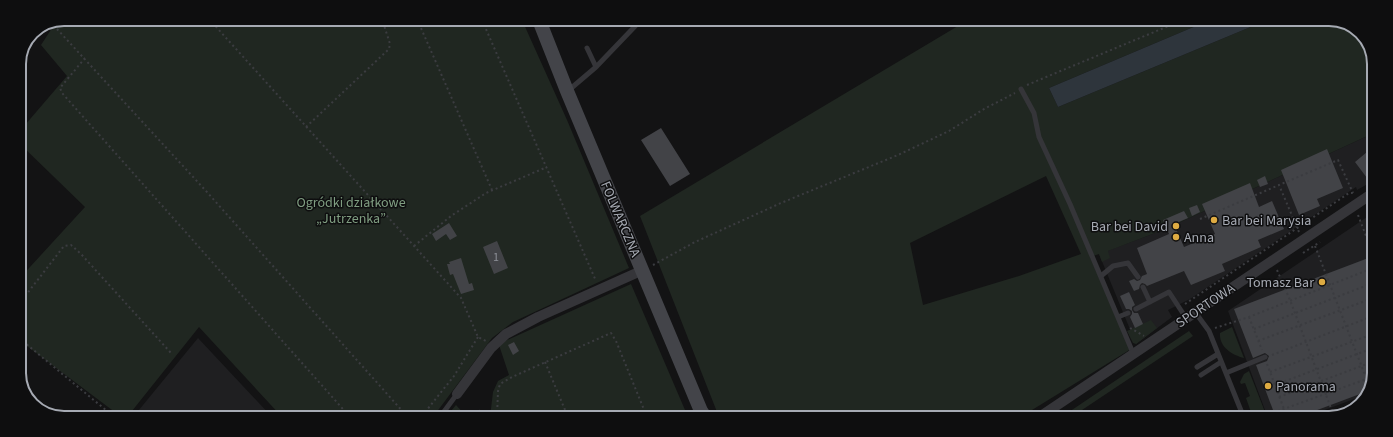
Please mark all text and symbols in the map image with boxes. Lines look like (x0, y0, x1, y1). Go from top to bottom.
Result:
street label: FOLWARCZNA (595, 178, 645, 261)
park label: Ogródki działkowe „Jutrzenka” (296, 193, 406, 229)
place label: Bar bei Marysia (1222, 211, 1311, 231)
marker: Bar bei Marysia (1209, 215, 1219, 225)
place label: Bar bei David (1091, 217, 1168, 237)
marker: Bar bei David (1171, 221, 1181, 231)
place label: Anna (1184, 228, 1214, 248)
marker: Anna (1171, 232, 1181, 242)
house number: 1 (493, 249, 499, 266)
place label: Tomasz Bar (1246, 273, 1314, 293)
marker: Tomasz Bar (1317, 277, 1327, 287)
street label: SPORTOWA (1172, 278, 1239, 333)
place label: Panorama (1276, 377, 1336, 397)
marker: Panorama (1263, 381, 1273, 391)

